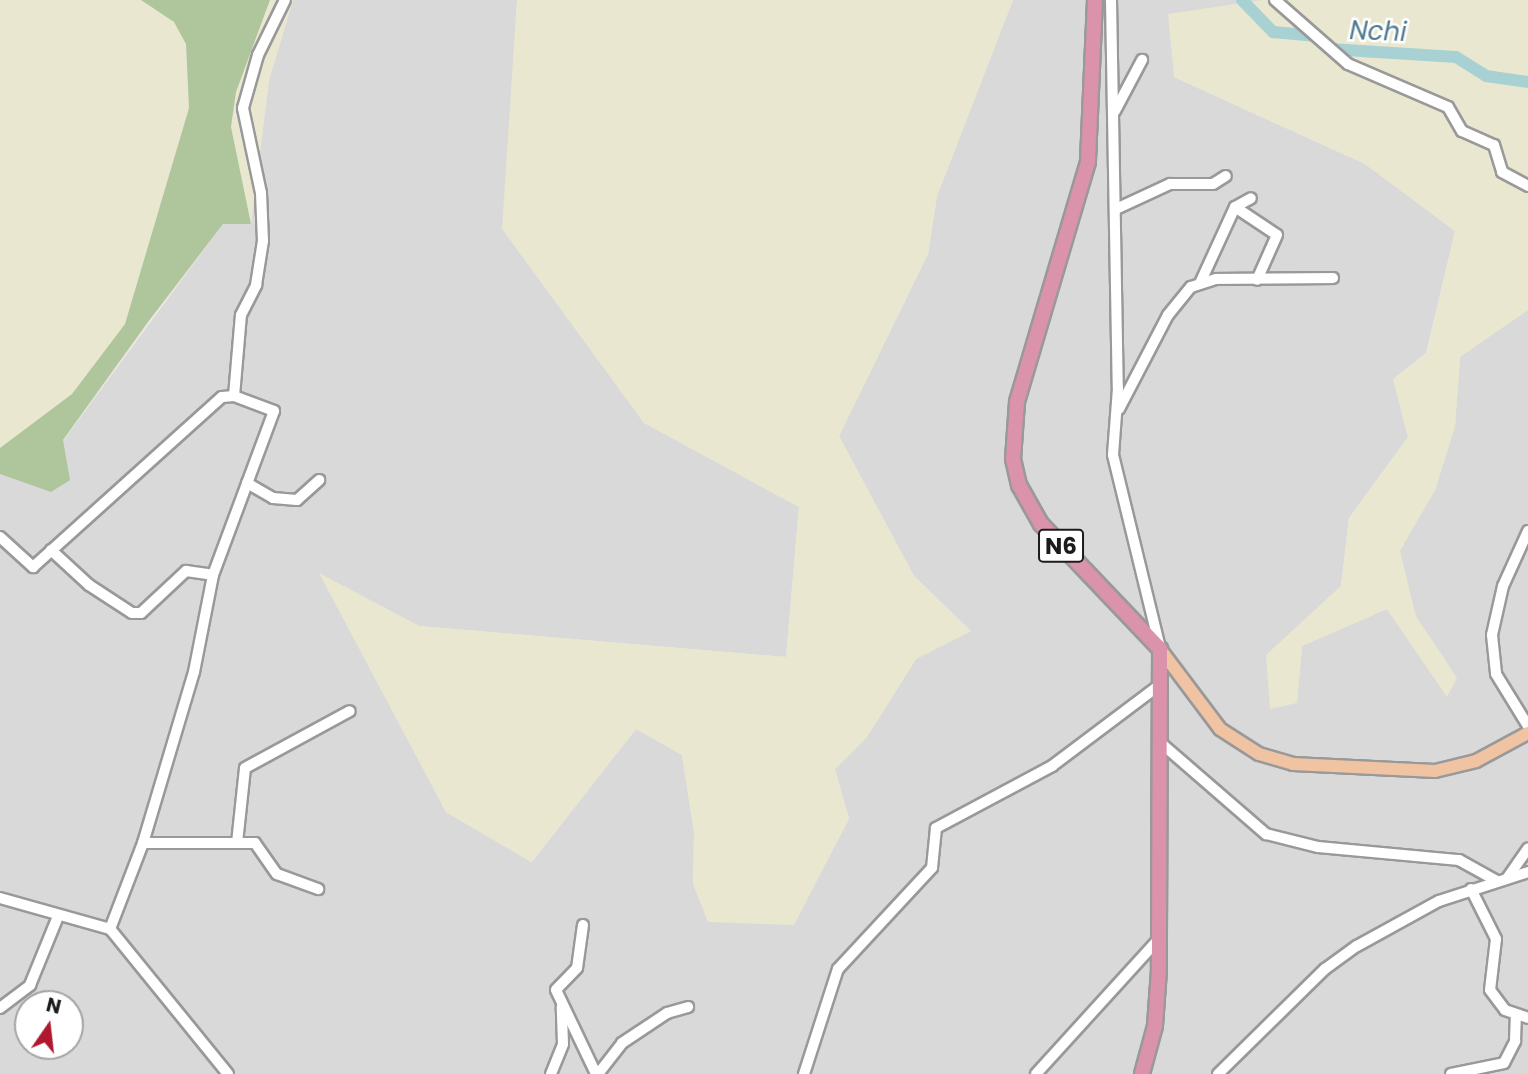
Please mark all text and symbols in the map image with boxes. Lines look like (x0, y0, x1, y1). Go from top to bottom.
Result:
water label: Nchi (1349, 15, 1407, 49)
road number: N6 (1036, 526, 1086, 566)
north arrow (14, 990, 84, 1060)
text: N (44, 991, 64, 1021)

